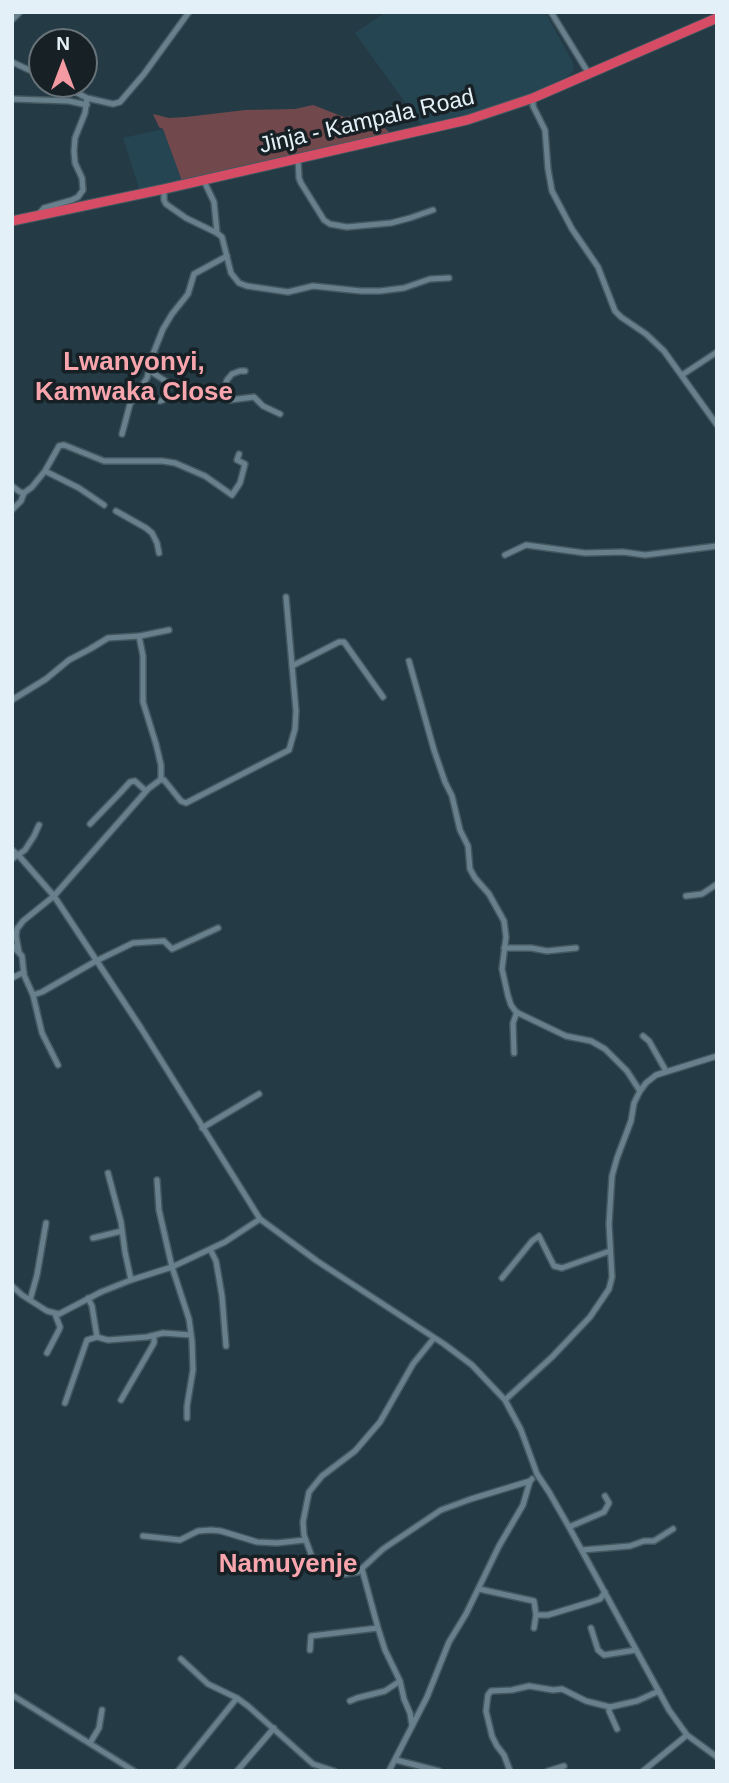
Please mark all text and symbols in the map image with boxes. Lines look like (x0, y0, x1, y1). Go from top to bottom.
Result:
north arrow (28, 28, 98, 98)
text: N (56, 33, 70, 54)
street label: Jinja - Kampala Road (257, 84, 477, 160)
district label: Lwanyonyi, Kamwaka Close (35, 347, 233, 408)
district label: Namuyenje (219, 1549, 357, 1581)

